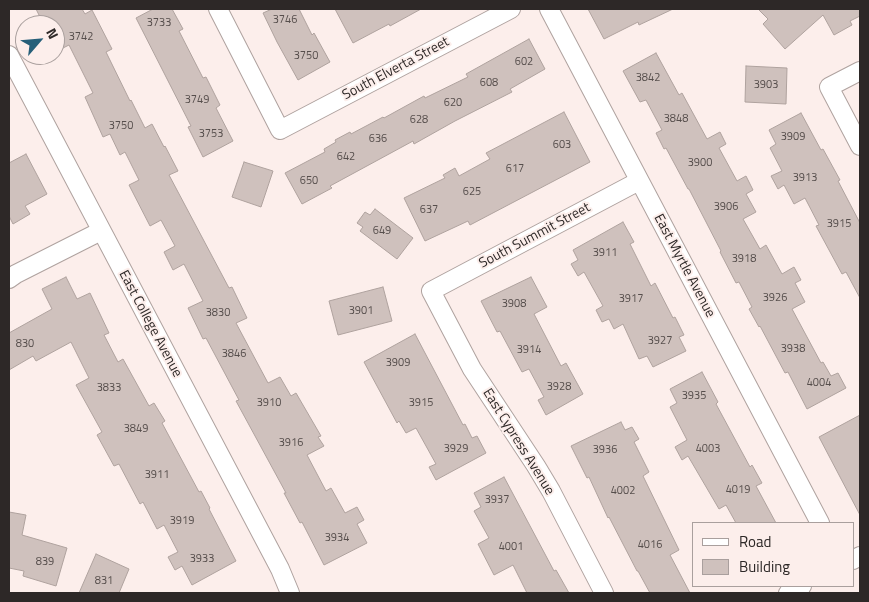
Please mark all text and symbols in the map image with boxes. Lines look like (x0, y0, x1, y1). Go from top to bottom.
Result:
house number: 3746 (273, 13, 297, 27)
north arrow (15, 15, 65, 65)
house number: 3733 (147, 16, 171, 30)
text: N (41, 24, 64, 42)
house number: 3742 (69, 30, 93, 44)
street label: South Elverta Street (340, 34, 452, 104)
house number: 3750 (294, 49, 318, 63)
house number: 602 (515, 55, 533, 69)
house number: 3842 (636, 71, 660, 85)
house number: 608 (480, 76, 498, 90)
house number: 3903 (754, 78, 778, 92)
house number: 3749 (185, 93, 209, 107)
house number: 620 (444, 96, 462, 110)
house number: 3848 (664, 112, 688, 126)
house number: 628 (410, 113, 428, 127)
house number: 3750 (109, 119, 133, 133)
house number: 3753 (199, 127, 223, 141)
house number: 3909 (781, 130, 805, 144)
house number: 636 (369, 132, 387, 146)
house number: 603 (553, 138, 571, 152)
house number: 642 (337, 150, 355, 164)
house number: 3900 (688, 156, 712, 170)
house number: 617 (506, 162, 524, 176)
house number: 3913 (793, 171, 817, 185)
house number: 650 (300, 174, 318, 188)
house number: 625 (463, 185, 481, 199)
street label: South Summit Street (477, 200, 593, 272)
house number: 3906 (714, 200, 738, 214)
house number: 637 (420, 203, 438, 217)
street label: East Myrtle Avenue (650, 211, 718, 321)
house number: 3915 (827, 217, 851, 231)
house number: 649 (373, 224, 391, 238)
house number: 3911 (593, 246, 617, 260)
house number: 3918 (732, 252, 756, 266)
street label: East College Avenue (115, 268, 185, 380)
house number: 3926 (763, 291, 787, 305)
house number: 3917 (619, 292, 643, 306)
house number: 3908 (502, 297, 526, 311)
house number: 3901 (349, 304, 373, 318)
house number: 3830 (206, 306, 230, 320)
house number: 3927 (648, 334, 672, 348)
house number: 830 (16, 337, 34, 351)
house number: 3938 (781, 342, 805, 356)
house number: 3914 (517, 343, 541, 357)
house number: 3846 (222, 347, 246, 361)
house number: 3909 (386, 356, 410, 370)
house number: 4004 (807, 376, 831, 390)
house number: 3928 (547, 380, 571, 394)
house number: 3833 (97, 381, 121, 395)
street label: East Cypress Avenue (478, 386, 558, 498)
house number: 3935 (682, 389, 706, 403)
house number: 3910 (257, 396, 281, 410)
house number: 3915 (409, 396, 433, 410)
house number: 3849 (124, 422, 148, 436)
house number: 3916 (279, 436, 303, 450)
house number: 3929 (444, 442, 468, 456)
house number: 4003 (696, 442, 720, 456)
house number: 3936 (593, 443, 617, 457)
house number: 3911 (145, 468, 169, 482)
house number: 4019 (726, 483, 750, 497)
house number: 4002 (611, 484, 635, 498)
house number: 3937 (485, 493, 509, 507)
house number: 3919 (170, 514, 194, 528)
legend (692, 522, 854, 587)
text: Road (739, 530, 771, 553)
house number: 3934 (325, 531, 349, 545)
house number: 4016 (638, 538, 662, 552)
house number: 4001 (499, 540, 523, 554)
house number: 3933 (190, 552, 214, 566)
house number: 839 (36, 555, 54, 569)
text: Building (739, 555, 790, 578)
house number: 831 (95, 574, 113, 588)

